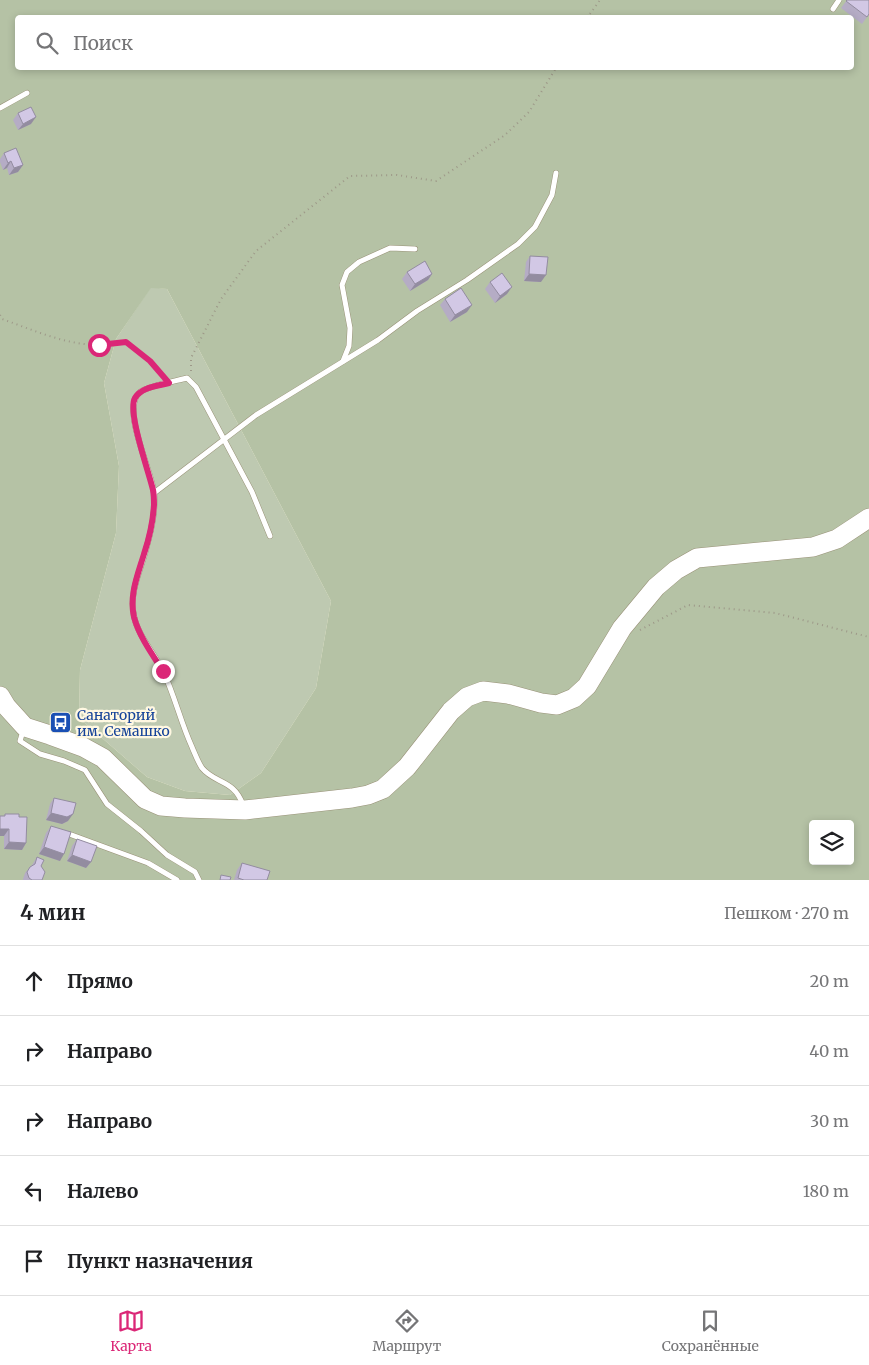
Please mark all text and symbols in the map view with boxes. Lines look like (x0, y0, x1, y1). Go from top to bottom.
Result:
search box (15, 15, 854, 70)
icon: search (33, 29, 61, 57)
text: Поиск (73, 31, 133, 55)
route start (88, 334, 111, 357)
route end (152, 660, 175, 683)
place label: Санаторий им. Семашко (77, 706, 170, 740)
bus stop icon: Санаторий им. Семашко (49, 711, 73, 735)
map controls (809, 820, 854, 865)
button: layers (809, 820, 854, 865)
text: 4 мин (20, 899, 85, 926)
text: Пешком · 270 m (724, 903, 849, 923)
icon: ahead (20, 967, 48, 995)
text: Прямо (67, 969, 133, 993)
text: 20 m (810, 971, 849, 991)
icon: right (20, 1037, 48, 1065)
text: Направо (67, 1039, 152, 1063)
text: 40 m (809, 1041, 849, 1061)
icon: right (20, 1107, 48, 1135)
text: Направо (67, 1109, 152, 1133)
text: 30 m (810, 1111, 849, 1131)
icon: left (20, 1177, 48, 1205)
text: Налево (67, 1179, 138, 1203)
text: 180 m (803, 1181, 849, 1201)
icon: arrive (20, 1247, 48, 1275)
text: Пункт назначения (67, 1249, 253, 1273)
tab: Карта (110, 1307, 152, 1355)
tab: Маршрут (373, 1307, 441, 1355)
tab: Сохранённые (662, 1307, 759, 1355)

